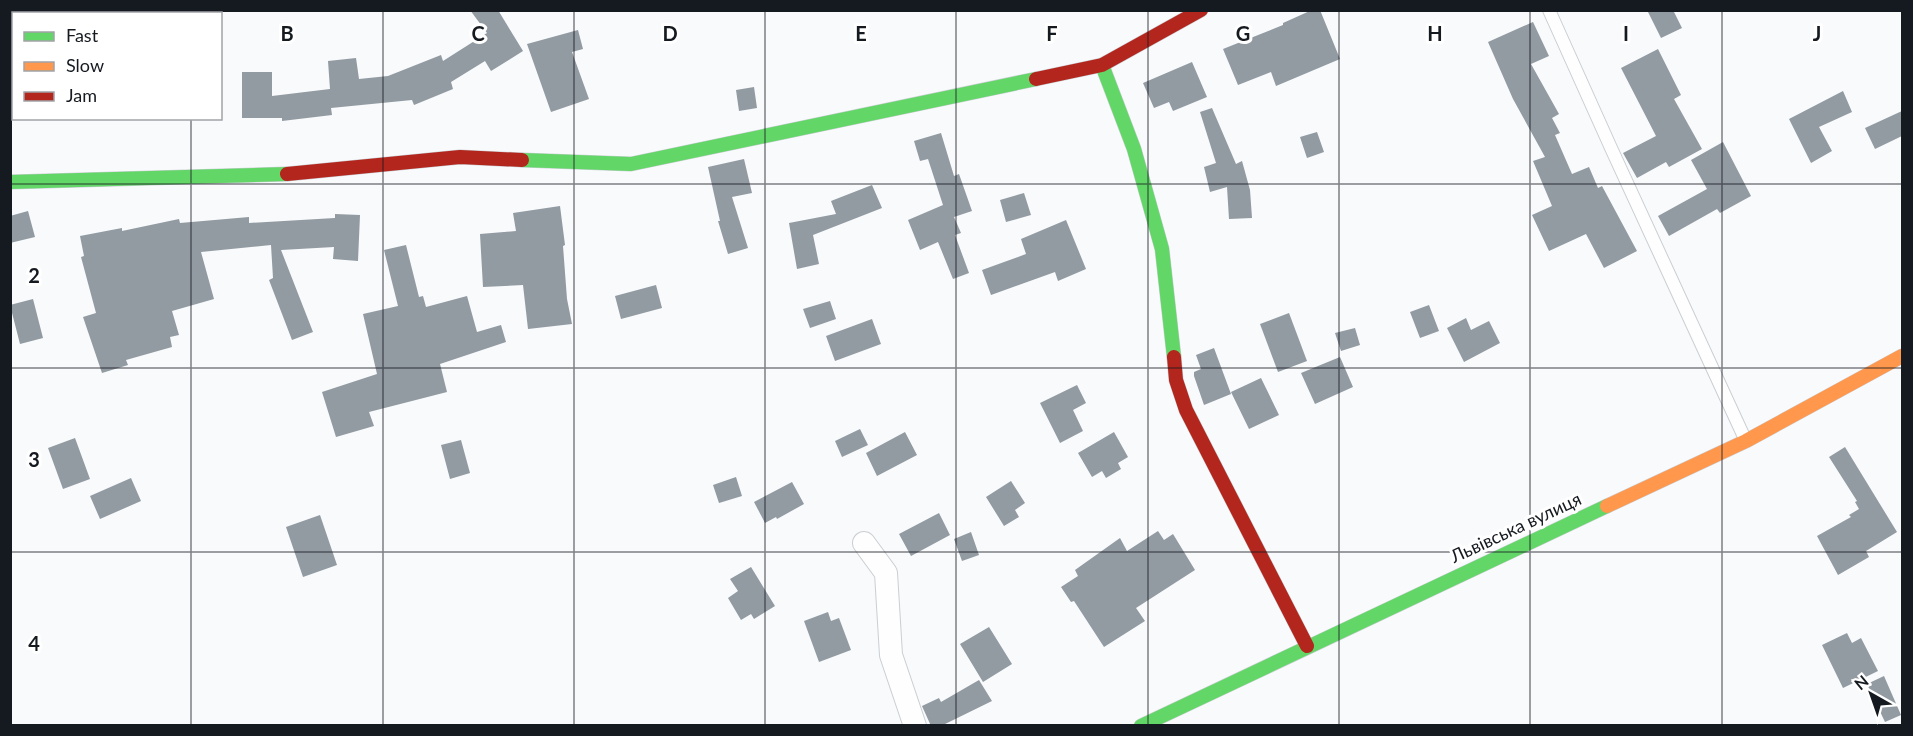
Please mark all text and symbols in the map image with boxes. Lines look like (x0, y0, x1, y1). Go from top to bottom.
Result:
legend (12, 12, 222, 120)
text: B (280, 21, 294, 45)
text: C (471, 21, 485, 45)
text: D (662, 21, 678, 45)
text: E (855, 21, 867, 45)
text: F (1046, 21, 1058, 45)
text: G (1236, 21, 1250, 45)
text: H (1427, 21, 1443, 45)
text: I (1623, 21, 1629, 45)
text: J (1813, 21, 1821, 45)
text: Fast (66, 24, 99, 46)
text: Slow (66, 54, 104, 76)
text: Jam (66, 84, 97, 106)
text: 2 (28, 263, 40, 287)
text: 3 (28, 447, 40, 471)
street label: Львівська вулиця (1446, 487, 1584, 567)
text: 4 (28, 631, 40, 655)
north arrow (1841, 664, 1901, 724)
text: N (1850, 671, 1872, 693)

